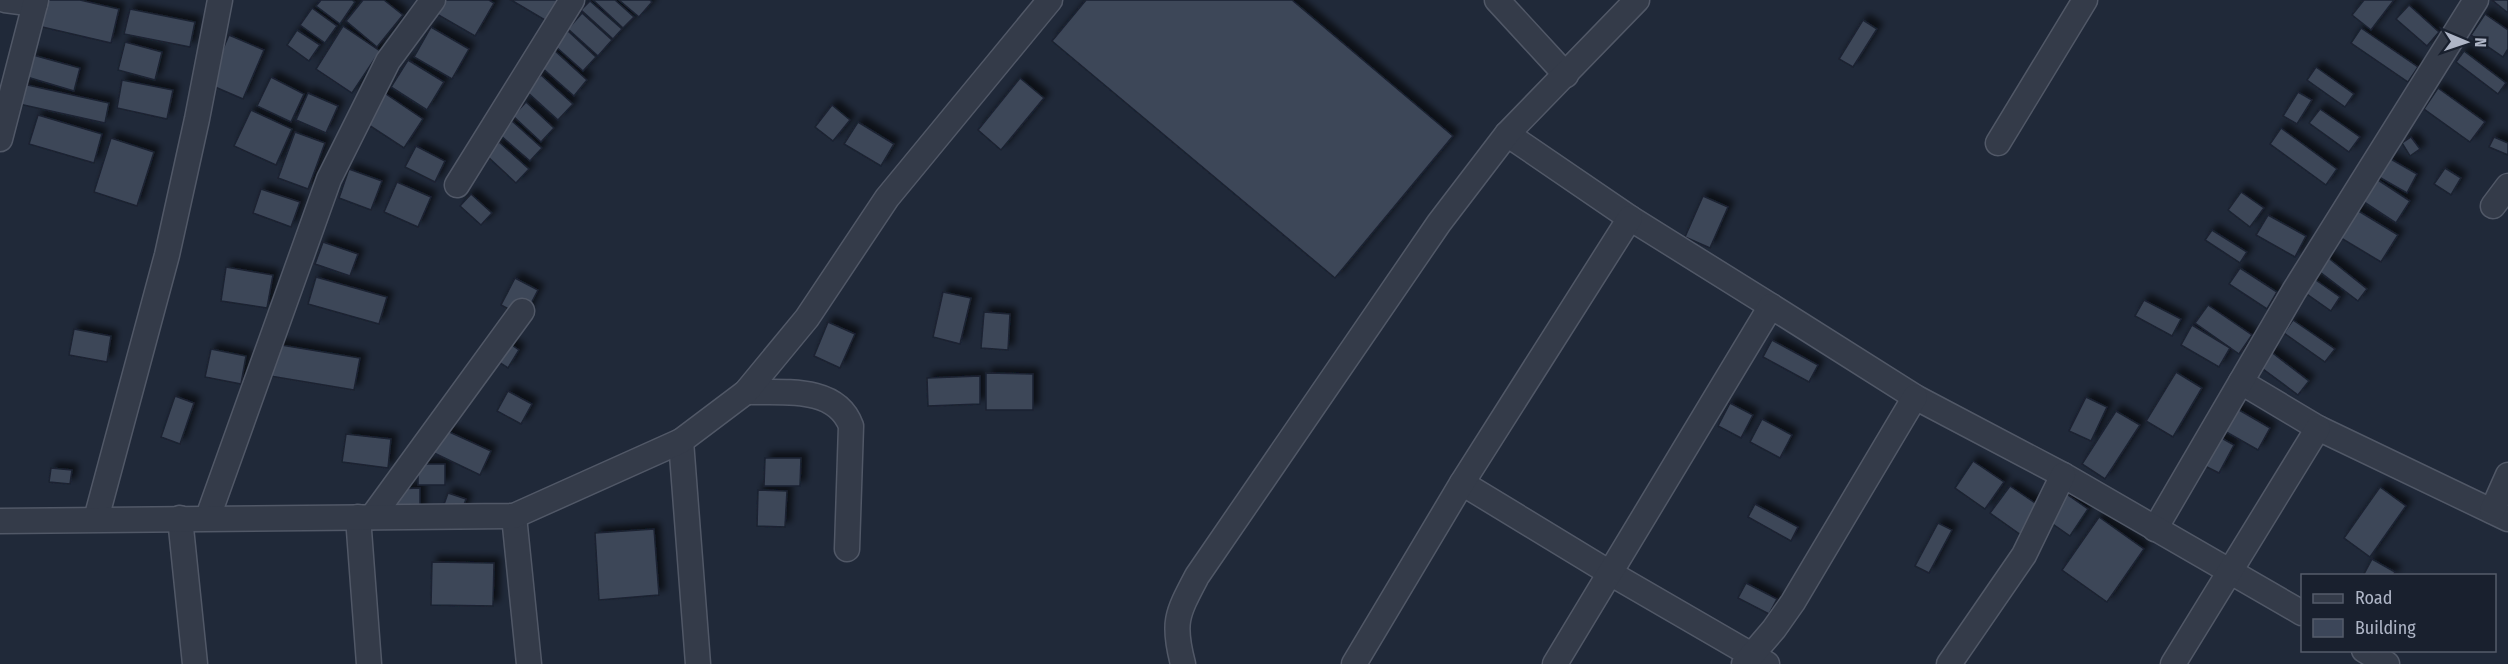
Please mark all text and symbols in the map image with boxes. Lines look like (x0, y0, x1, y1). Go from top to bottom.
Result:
north arrow (2436, 12, 2496, 72)
text: N (2471, 37, 2490, 48)
legend (2301, 574, 2496, 652)
text: Road (2355, 587, 2392, 609)
text: Building (2355, 617, 2416, 639)

